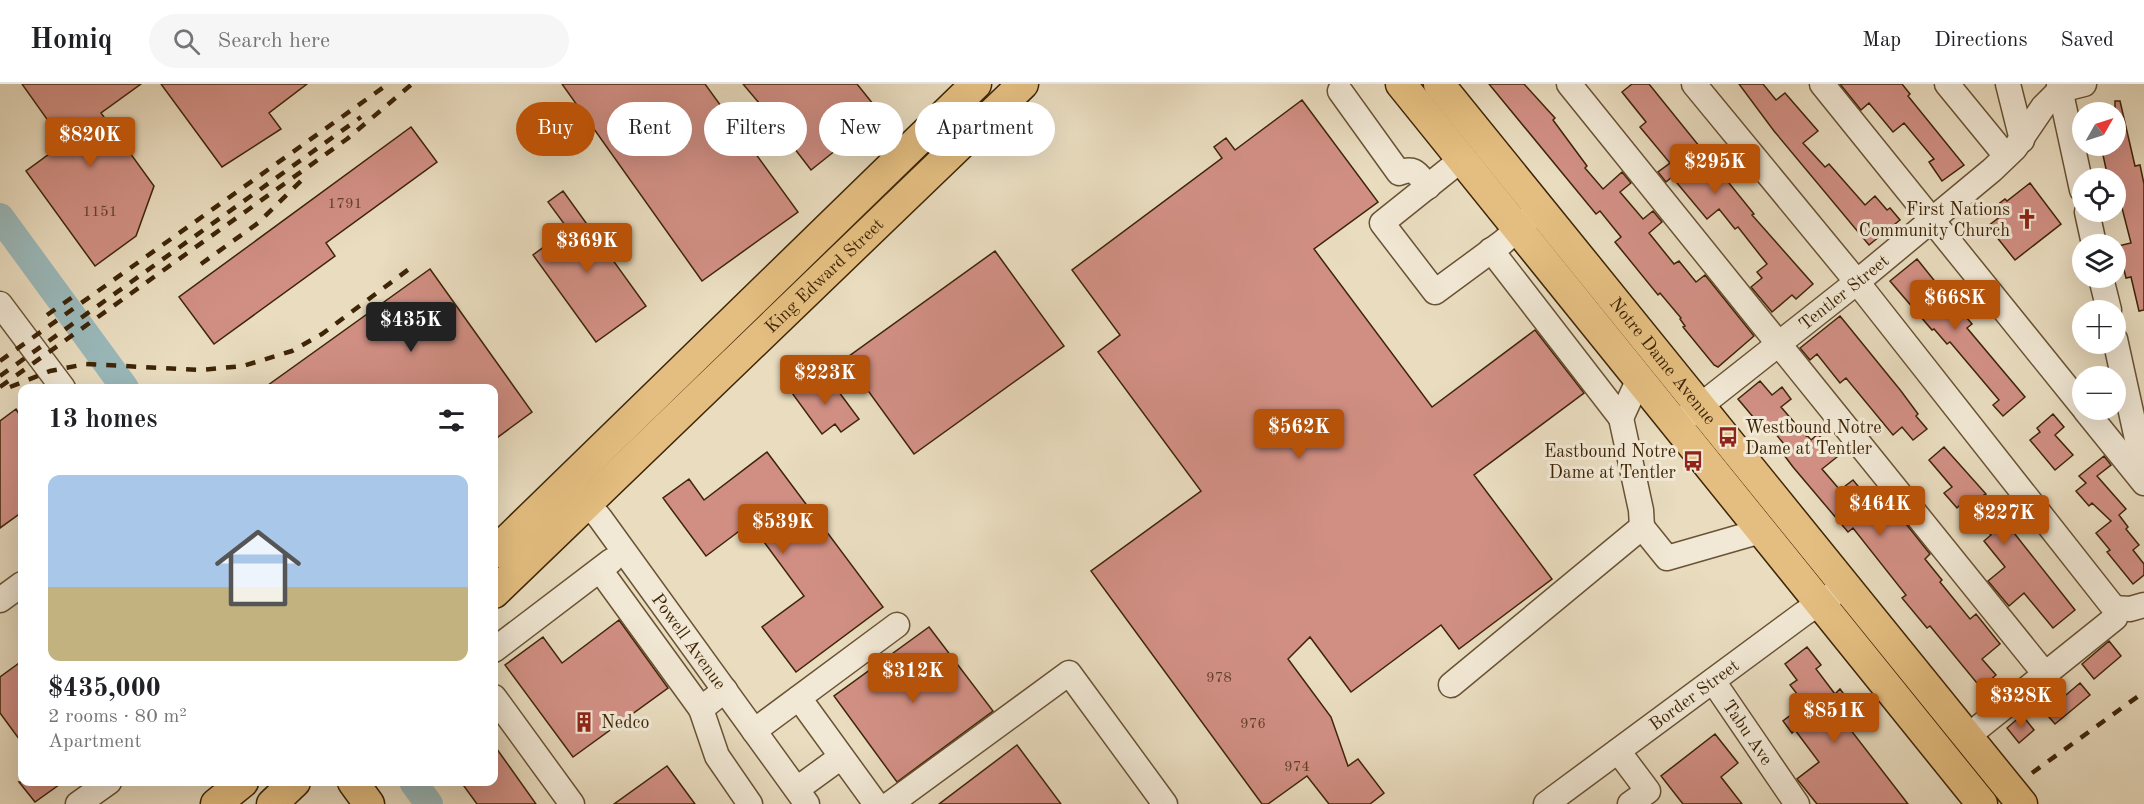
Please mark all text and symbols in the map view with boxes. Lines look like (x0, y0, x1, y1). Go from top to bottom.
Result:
search box (149, 14, 569, 68)
icon: search (170, 25, 203, 58)
text: Homiq (30, 27, 113, 55)
text: Search here (218, 30, 330, 52)
text: Map (1862, 30, 1901, 51)
text: Directions (1934, 30, 2028, 51)
text: Saved (2061, 30, 2114, 51)
chip: Buy (516, 102, 595, 156)
chip: Rent (607, 102, 692, 156)
chip: Filters (704, 102, 807, 156)
chip: New (819, 102, 903, 156)
chip: Apartment (915, 102, 1055, 156)
north arrow (2072, 102, 2126, 156)
map controls (2072, 102, 2126, 420)
pin: $820K (48, 117, 132, 168)
text: $820K (59, 126, 121, 146)
pin: $295K (1673, 144, 1757, 195)
text: $295K (1684, 153, 1746, 173)
button: locate (2072, 168, 2126, 222)
house number: 1791 (328, 197, 362, 212)
place label: First Nations Community Church (1859, 201, 2010, 240)
house number: 1151 (83, 205, 117, 220)
church icon: First Nations Community Church (2015, 207, 2039, 231)
street label: King Edward Street (762, 215, 887, 337)
pin: $369K (545, 223, 629, 274)
text: $369K (556, 232, 618, 252)
button: layers (2072, 234, 2126, 288)
street label: Tentler Street (1796, 252, 1893, 334)
pin: $668K (1913, 280, 1997, 331)
text: $668K (1924, 289, 1986, 309)
street label: Notre Dame Avenue (1606, 294, 1719, 428)
button: + (2072, 300, 2126, 354)
pin: $435K (369, 302, 453, 353)
text: $435K (380, 311, 442, 331)
pin: $223K (783, 355, 867, 406)
text: $223K (794, 364, 856, 384)
button: − (2072, 366, 2126, 420)
icon: filters (435, 404, 468, 437)
text: 13 homes (48, 407, 157, 433)
pin: $562K (1257, 409, 1341, 460)
text: $562K (1268, 418, 1330, 438)
place label: Westbound Notre Dame at Tentler (1745, 419, 1882, 458)
bus stop icon: Westbound Notre Dame at Tentler (1716, 425, 1740, 449)
place label: Eastbound Notre Dame at Tentler (1544, 443, 1677, 482)
bus stop icon: Eastbound Notre Dame at Tentler (1681, 449, 1705, 473)
pin: $464K (1838, 486, 1922, 537)
text: $464K (1849, 495, 1911, 515)
pin: $227K (1962, 495, 2046, 546)
pin: $539K (741, 504, 825, 555)
text: $227K (1973, 504, 2035, 524)
text: $539K (752, 513, 814, 533)
icon: home (204, 514, 312, 622)
street label: Powell Avenue (648, 591, 729, 693)
pin: $312K (871, 653, 955, 704)
street label: Border Street (1646, 656, 1743, 734)
text: $312K (882, 662, 944, 682)
house number: 978 (1206, 671, 1232, 686)
text: $435,000 (48, 676, 161, 702)
pin: $328K (1979, 678, 2063, 729)
text: $328K (1990, 687, 2052, 707)
pin: $851K (1792, 693, 1876, 744)
street label: Tabu Ave (1719, 697, 1776, 769)
text: $851K (1803, 702, 1865, 722)
text: 2 rooms · 80 m² (48, 707, 187, 727)
building icon: Nedco (572, 710, 596, 734)
place label: Nedco (601, 714, 649, 732)
house number: 976 (1240, 717, 1266, 732)
text: Apartment (48, 732, 142, 752)
house number: 974 (1284, 760, 1310, 775)

